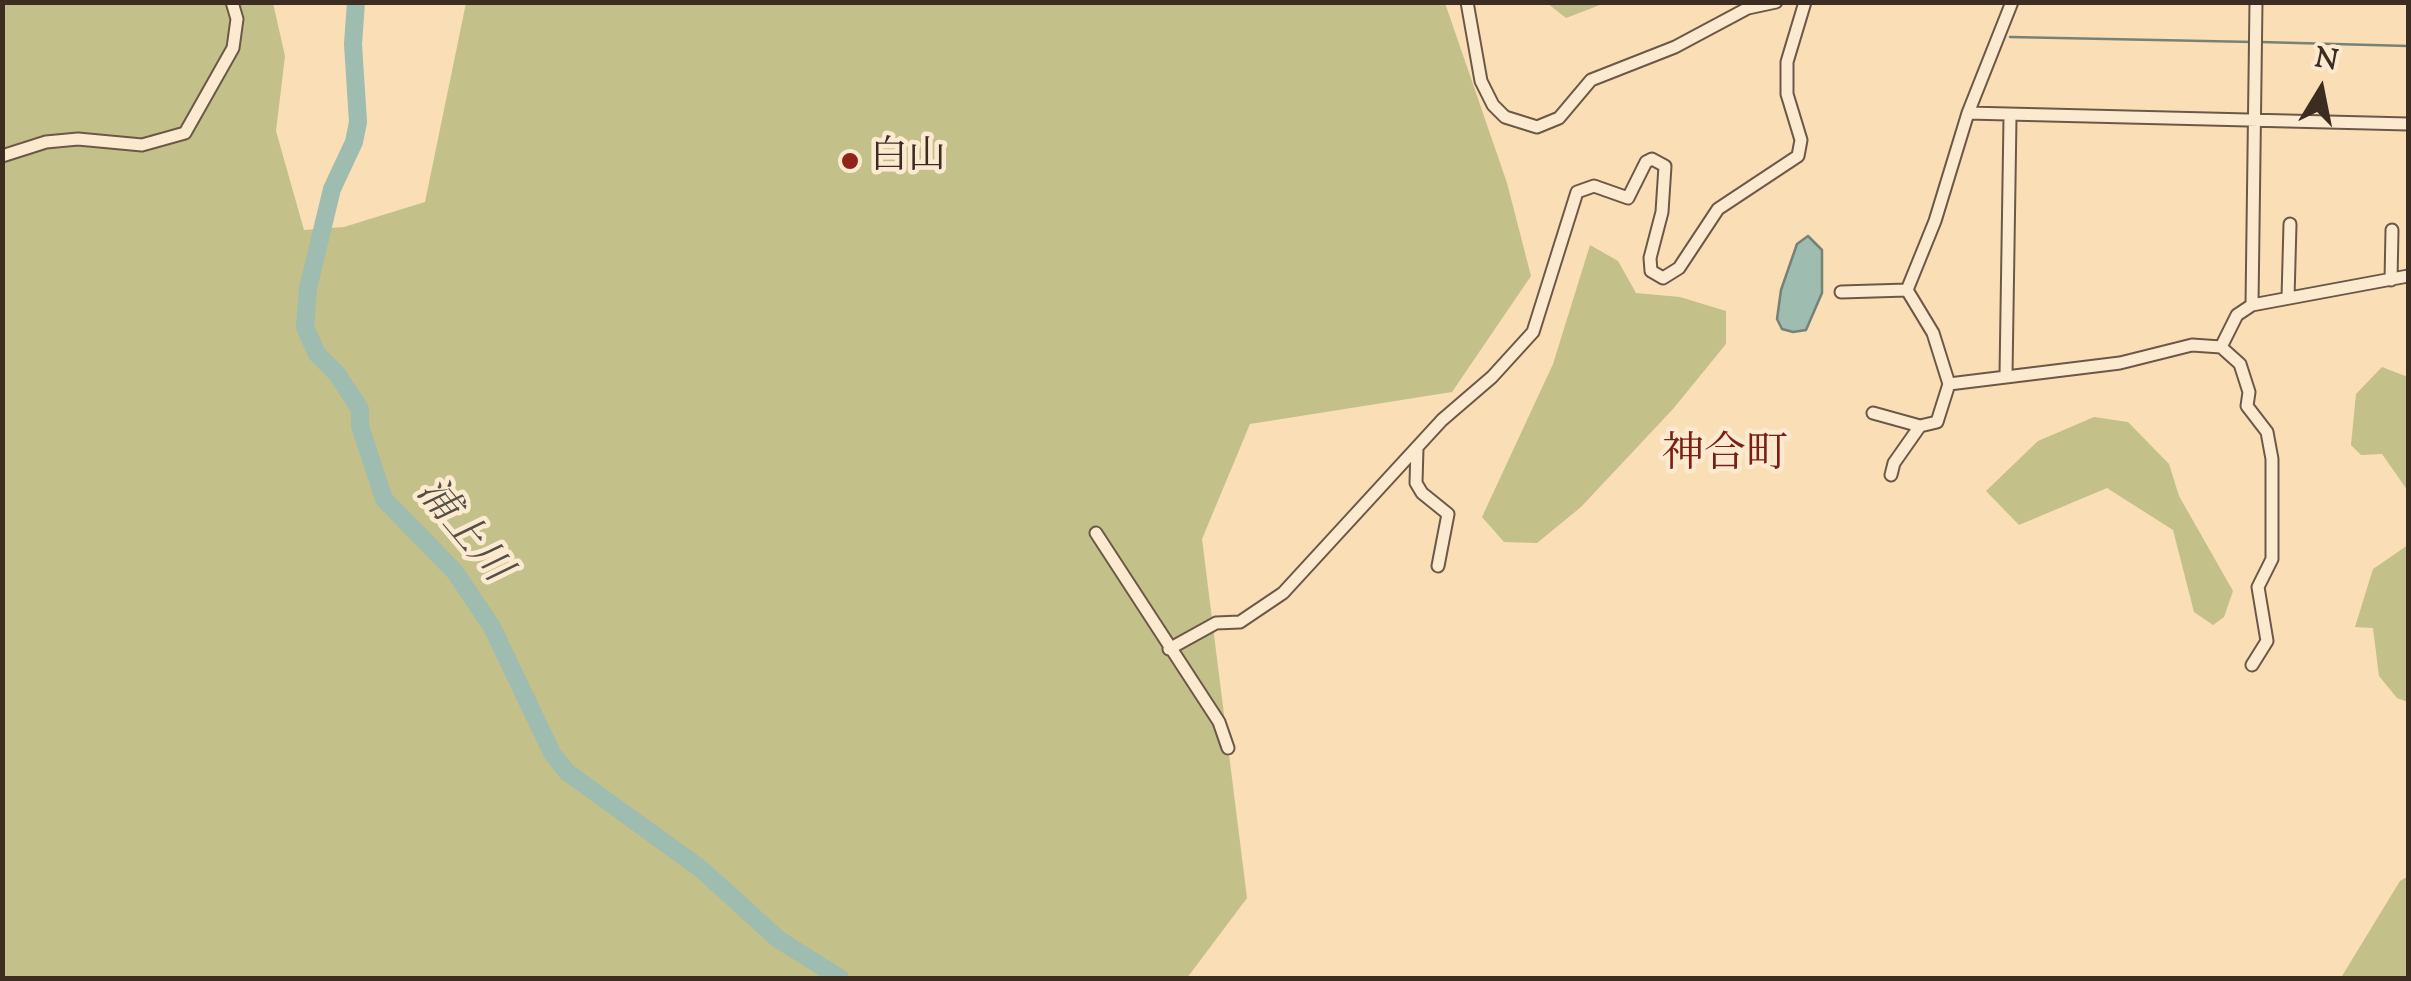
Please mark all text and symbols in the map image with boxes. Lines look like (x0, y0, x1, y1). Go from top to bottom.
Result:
text: N (2312, 39, 2341, 82)
north arrow (2271, 40, 2371, 140)
place label: 白山 (870, 138, 946, 184)
marker: 白山 (839, 150, 861, 172)
district label: 神合町 (1662, 434, 1788, 484)
water label: 浦上川 (403, 472, 517, 594)

